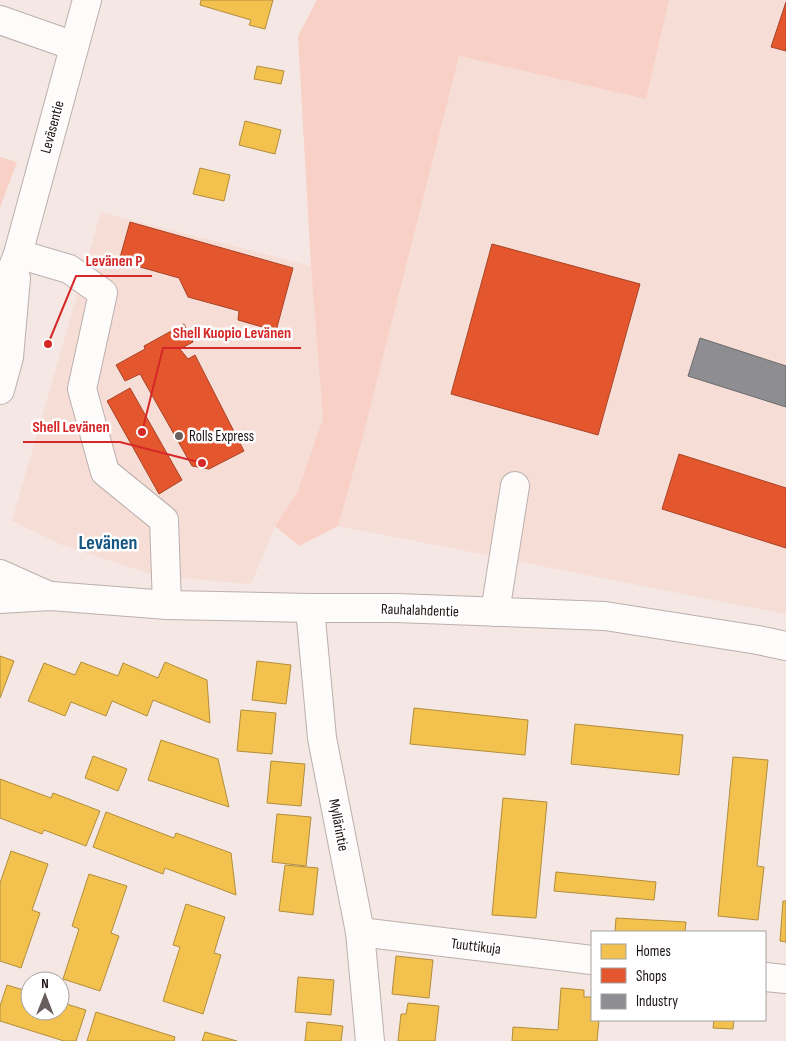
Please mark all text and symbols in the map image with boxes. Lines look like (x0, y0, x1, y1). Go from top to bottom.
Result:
street label: Leväsentie (36, 99, 69, 156)
callout: Levänen P (76, 245, 152, 276)
text: Levänen P (86, 252, 142, 271)
callout: Shell Kuopio Levänen (163, 317, 301, 348)
text: Shell Kuopio Levänen (173, 324, 291, 343)
callout: Shell Levänen (23, 411, 120, 442)
text: Shell Levänen (32, 418, 110, 437)
place label: Rolls Express (189, 427, 254, 446)
marker: Rolls Express (173, 430, 185, 442)
district label: Levänen (79, 531, 137, 555)
street label: Rauhalahdentie (381, 600, 459, 621)
street label: Myllärintie (324, 797, 353, 853)
legend (591, 931, 766, 1021)
street label: Tuuttikuja (450, 934, 502, 959)
text: Homes (636, 942, 671, 961)
text: Shops (636, 967, 667, 986)
north arrow (20, 971, 70, 1021)
text: N (41, 975, 49, 992)
text: Industry (636, 992, 678, 1011)

